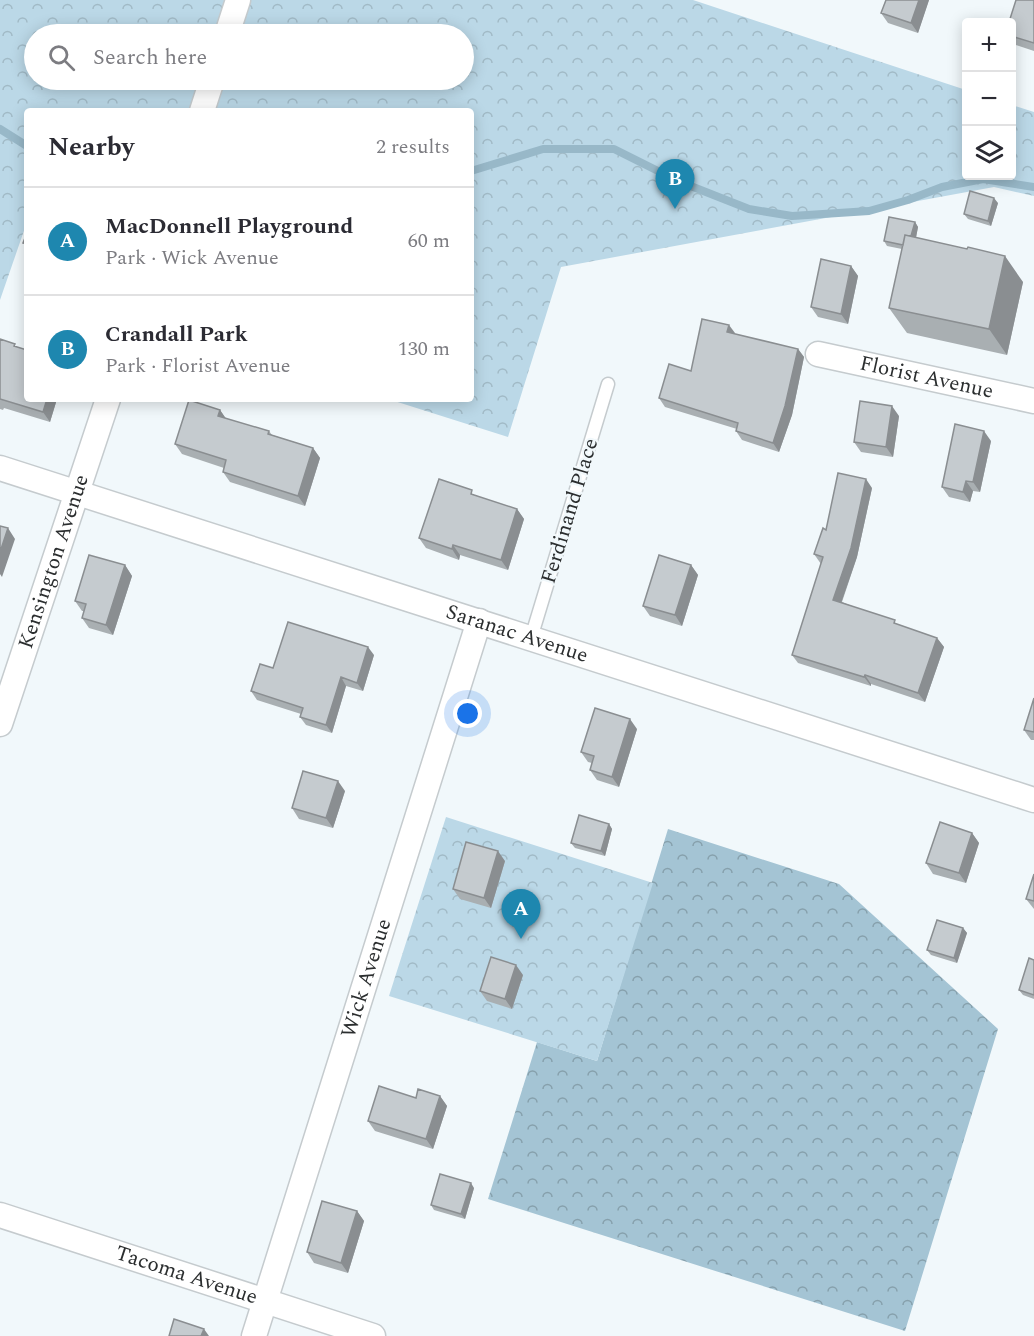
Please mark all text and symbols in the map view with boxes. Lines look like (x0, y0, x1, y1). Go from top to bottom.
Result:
map controls (962, 18, 1016, 180)
button: + (962, 18, 1016, 72)
search box (24, 24, 474, 90)
icon: search (45, 41, 78, 74)
text: Search here (93, 41, 207, 74)
button: − (962, 72, 1016, 126)
button: layers (962, 126, 1016, 180)
text: Nearby (48, 127, 134, 167)
text: 2 results (376, 132, 450, 162)
pin: B (656, 160, 694, 209)
text: MacDonnell Playground (105, 210, 353, 243)
text: A (60, 226, 75, 256)
text: 60 m (408, 226, 450, 256)
text: Park · Wick Avenue (105, 243, 279, 273)
text: Crandall Park (105, 318, 248, 351)
text: B (60, 334, 75, 364)
text: 130 m (398, 334, 450, 364)
street label: Florist Avenue (857, 348, 996, 408)
text: Park · Florist Avenue (105, 351, 291, 381)
street label: Ferdinand Place (533, 434, 607, 588)
street label: Kensington Avenue (10, 470, 98, 653)
street label: Saranac Avenue (442, 596, 592, 672)
your location (453, 699, 482, 728)
pin: A (502, 890, 540, 939)
street label: Wick Avenue (333, 915, 400, 1042)
street label: Tacoma Avenue (111, 1237, 262, 1314)

